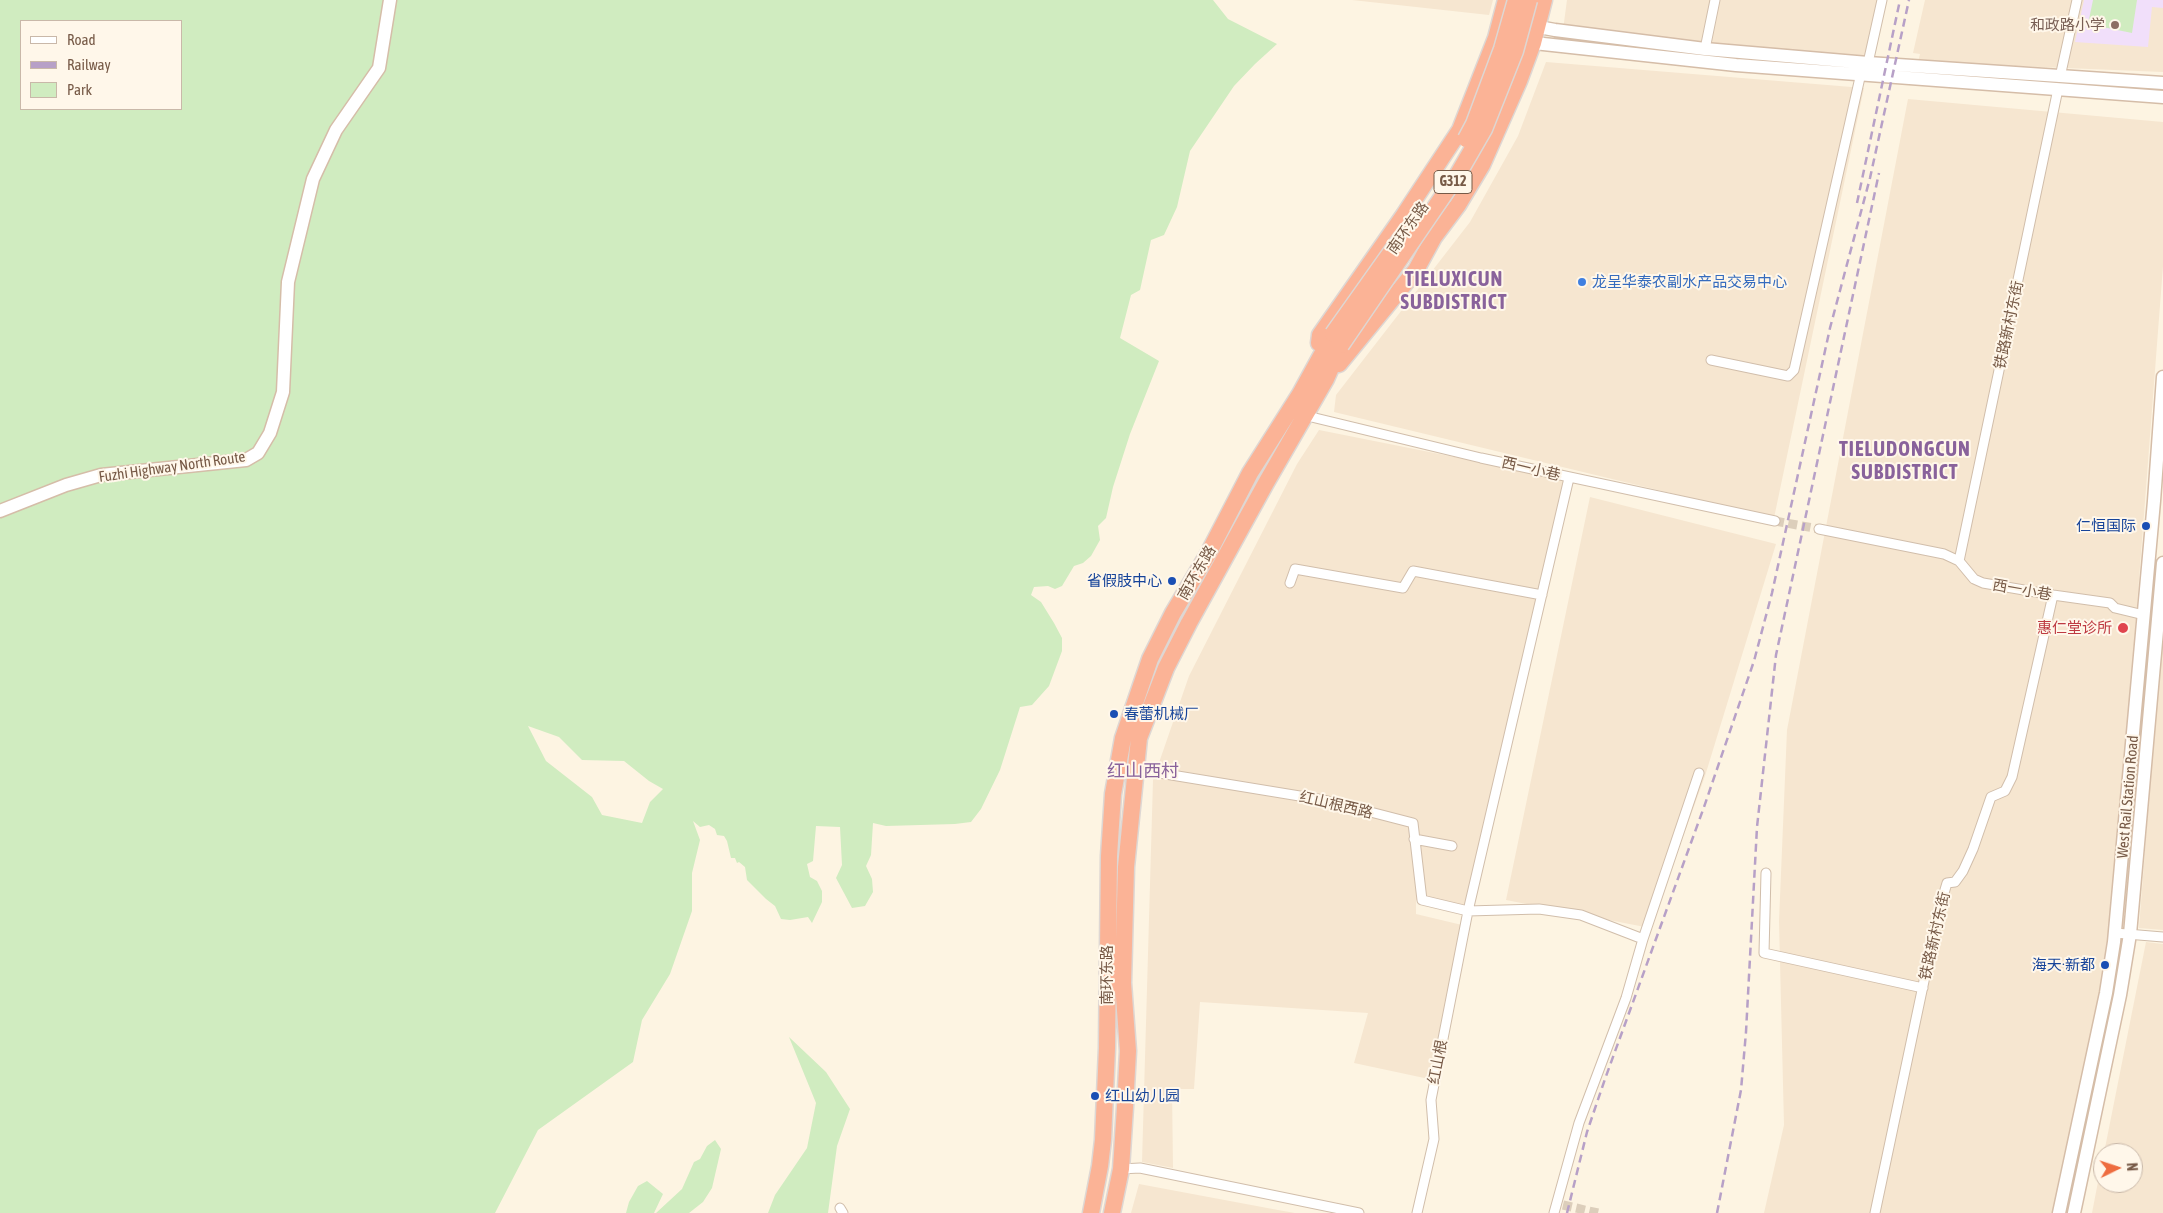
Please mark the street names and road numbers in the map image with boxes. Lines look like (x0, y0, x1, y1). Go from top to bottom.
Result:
road number: G312 (1434, 170, 1472, 193)
street label: 南环东路 (1383, 198, 1433, 258)
street label: 铁路新村东街 (1991, 279, 2027, 371)
street label: Fuzhi Highway North Route (98, 448, 246, 486)
street label: 西一小巷 (1500, 453, 1562, 485)
street label: 南环东路 (1174, 543, 1220, 603)
street label: 西一小巷 (1991, 576, 2053, 604)
street label: West Rail Station Road (2114, 735, 2142, 859)
street label: 红山根西路 (1297, 788, 1375, 822)
street label: 铁路新村东街 (1916, 890, 1954, 982)
street label: 南环东路 (1098, 945, 1116, 1005)
street label: 红山根 (1425, 1038, 1451, 1086)

